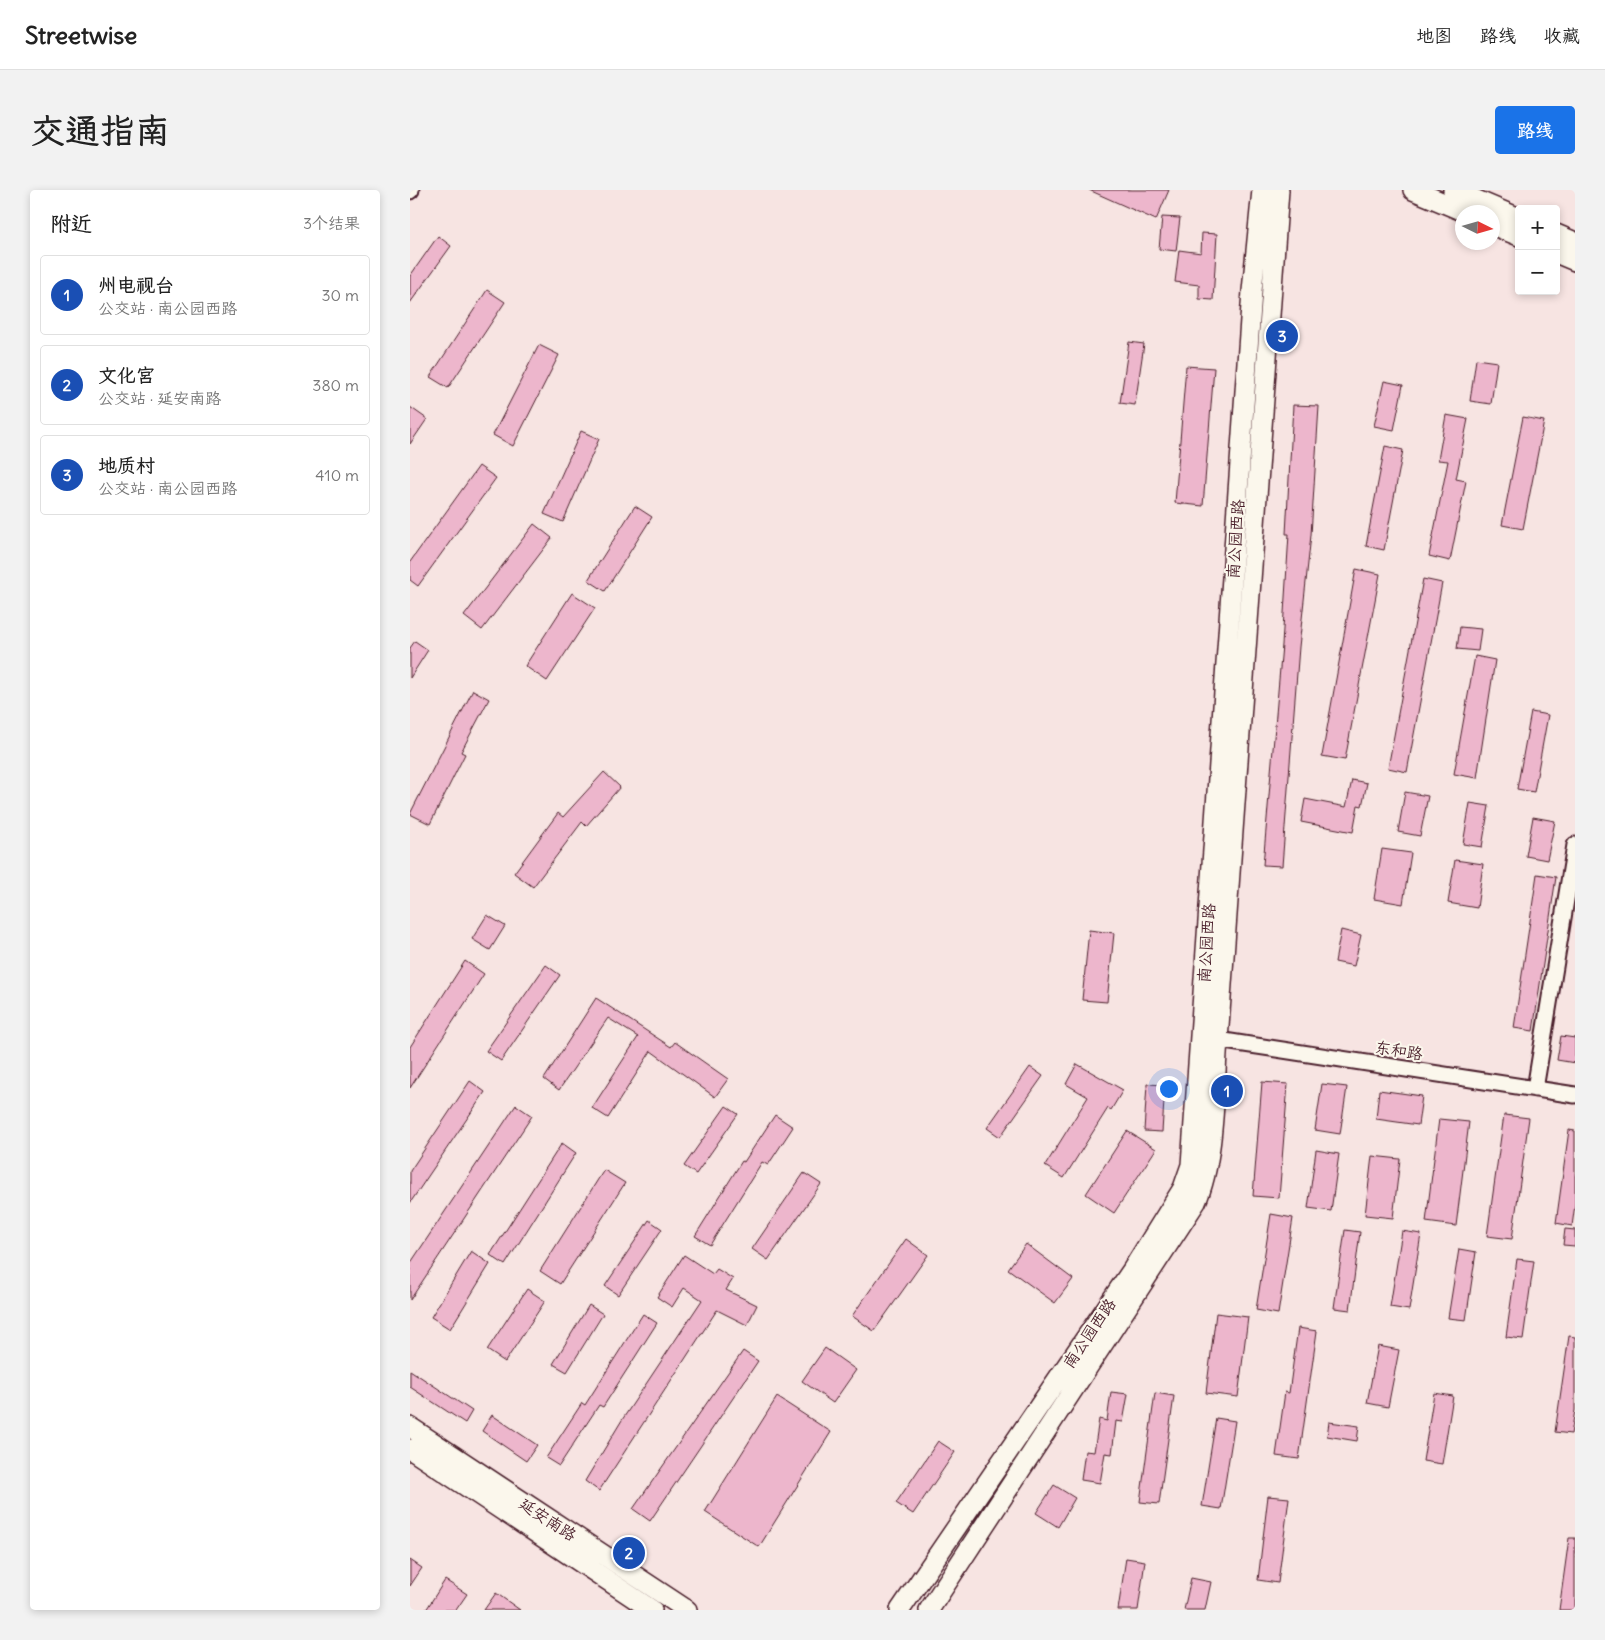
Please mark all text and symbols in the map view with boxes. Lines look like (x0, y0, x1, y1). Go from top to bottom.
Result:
text: Streetwise (25, 20, 137, 50)
text: 地图 (1416, 24, 1452, 47)
text: 路线 (1480, 24, 1516, 47)
text: 收藏 (1544, 24, 1580, 47)
button: 路线 (1495, 106, 1575, 154)
text: 交通指南 (30, 108, 170, 152)
north arrow (1455, 205, 1500, 250)
map controls (1515, 205, 1560, 295)
button: + (1515, 205, 1560, 250)
text: 附近 (50, 210, 92, 237)
text: 3个结果 (303, 213, 360, 233)
button: − (1515, 250, 1560, 295)
text: 州电视台 (98, 273, 174, 297)
text: 1 (64, 285, 70, 305)
text: 30 m (322, 285, 359, 305)
text: 公交站 · 南公园西路 (98, 298, 237, 318)
pin: 3 (1266, 317, 1298, 355)
text: 文化宫 (98, 363, 155, 387)
text: 2 (63, 375, 71, 395)
text: 380 m (312, 375, 359, 395)
text: 公交站 · 延安南路 (98, 388, 221, 408)
text: 地质村 (98, 453, 155, 477)
text: 3 (62, 465, 72, 485)
text: 410 m (315, 465, 359, 485)
text: 公交站 · 南公园西路 (98, 478, 237, 498)
street label: 南公园西路 (1222, 498, 1248, 580)
street label: 南公园西路 (1193, 902, 1219, 984)
street label: 东和路 (1374, 1036, 1424, 1064)
pin: 1 (1211, 1072, 1243, 1110)
your location (1156, 1076, 1182, 1102)
street label: 南公园西路 (1058, 1294, 1120, 1372)
street label: 延安南路 (516, 1493, 580, 1545)
pin: 2 (613, 1534, 645, 1572)

